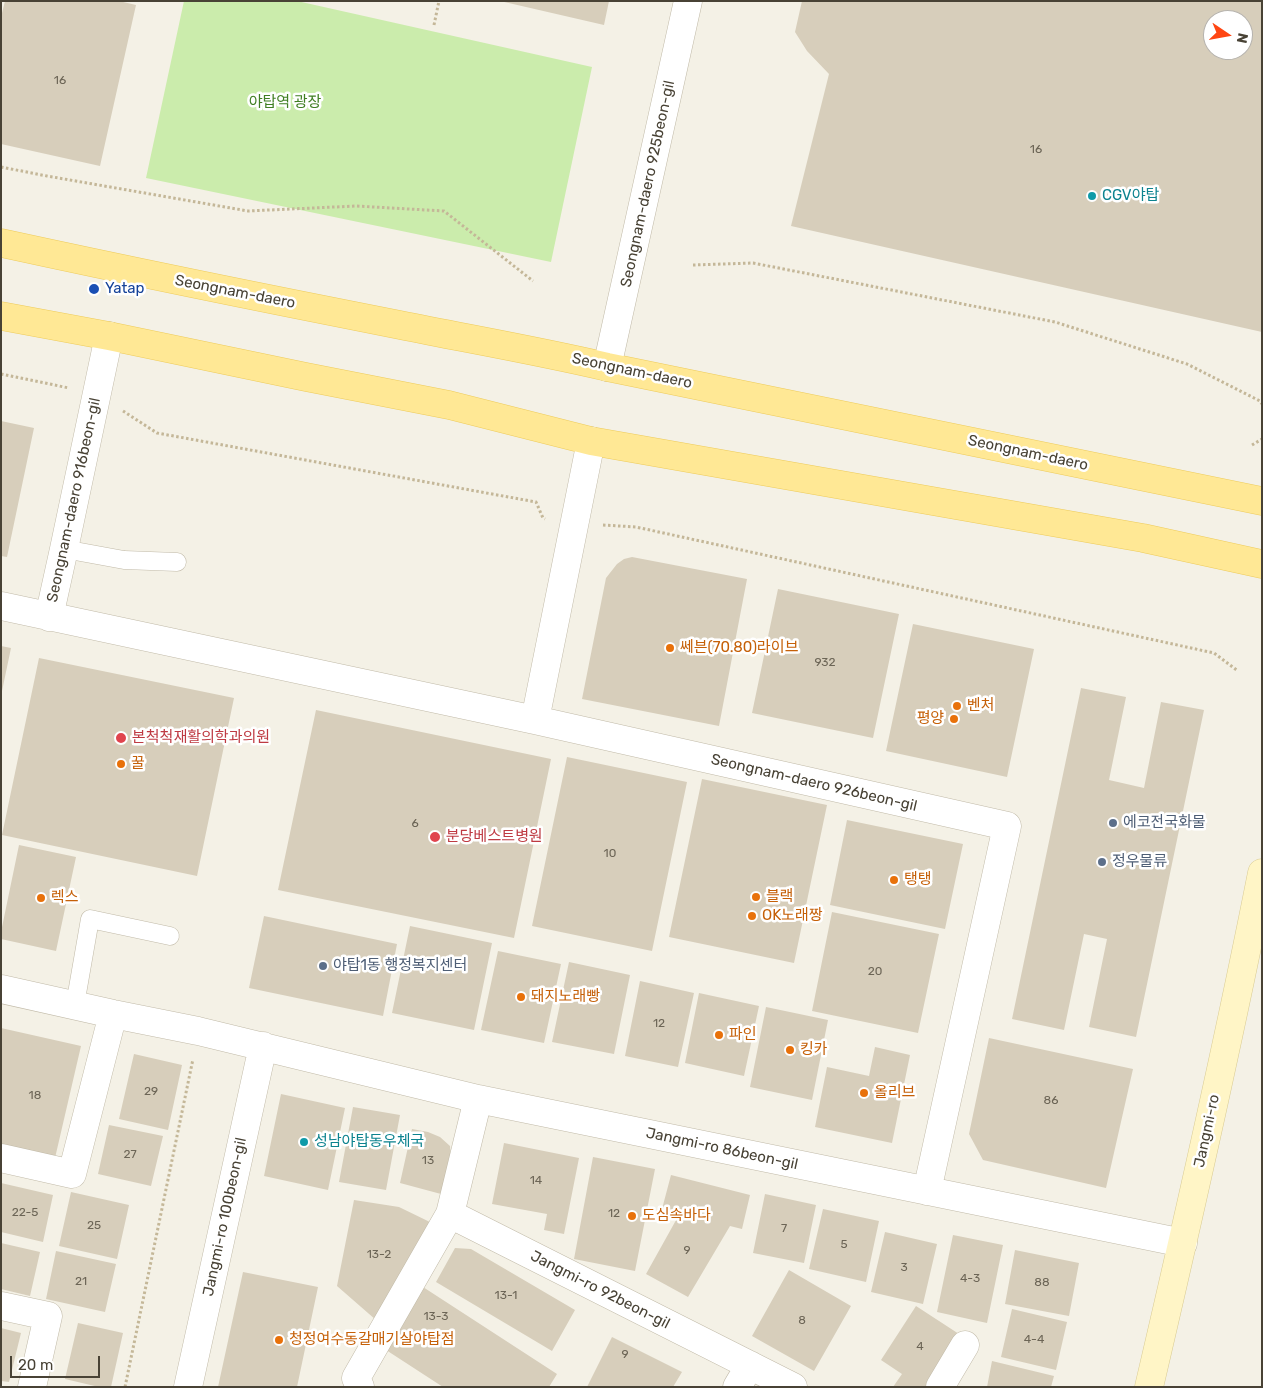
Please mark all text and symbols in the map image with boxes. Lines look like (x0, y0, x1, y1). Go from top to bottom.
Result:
north arrow (1203, 10, 1253, 60)
text: N (1233, 31, 1252, 45)
house number: 16 (54, 74, 66, 88)
street label: Seongnam-daero 925beon-gil (617, 79, 679, 289)
park label: 야탑역 광장 (249, 94, 321, 112)
house number: 16 (1030, 143, 1042, 157)
place label: CGV야탑 (1102, 187, 1159, 205)
marker: CGV야탑 (1086, 190, 1098, 202)
street label: Seongnam-daero (173, 272, 297, 312)
place label: Yatap (105, 280, 145, 298)
marker: Yatap (87, 282, 101, 296)
street label: Seongnam-daero (570, 350, 694, 392)
street label: Seongnam-daero 916beon-gil (44, 396, 104, 604)
street label: Seongnam-daero (966, 432, 1090, 474)
place label: 쎄븐(70.80)라이브 (680, 639, 798, 657)
marker: 쎄븐(70.80)라이브 (664, 642, 676, 654)
house number: 932 (814, 656, 836, 670)
place label: 벤처 (967, 697, 995, 715)
marker: 벤처 (951, 700, 963, 712)
place label: 평양 (916, 710, 944, 728)
marker: 평양 (948, 713, 960, 725)
place label: 본척척재활의학과의원 (132, 729, 270, 747)
marker: 본척척재활의학과의원 (114, 731, 128, 745)
street label: Seongnam-daero 926beon-gil (709, 750, 919, 816)
place label: 꿀 (131, 755, 145, 773)
marker: 꿀 (115, 758, 127, 770)
place label: 에코전국화물 (1123, 814, 1206, 832)
house number: 6 (411, 817, 419, 831)
marker: 에코전국화물 (1107, 817, 1119, 829)
place label: 분당베스트병원 (446, 828, 543, 846)
marker: 분당베스트병원 (428, 830, 442, 844)
house number: 10 (604, 847, 616, 861)
place label: 정우물류 (1112, 853, 1167, 871)
marker: 정우물류 (1096, 856, 1108, 868)
place label: 탱탱 (904, 871, 932, 889)
marker: 탱탱 (888, 874, 900, 886)
place label: 블랙 (766, 888, 794, 906)
place label: 렉스 (51, 889, 79, 907)
marker: 블랙 (750, 891, 762, 903)
marker: 렉스 (35, 892, 47, 904)
place label: OK노래짱 (762, 907, 823, 925)
marker: OK노래짱 (746, 910, 758, 922)
place label: 야탑1동 행정복지센터 (333, 957, 467, 975)
marker: 야탑1동 행정복지센터 (317, 960, 329, 972)
house number: 20 (868, 965, 882, 979)
place label: 돼지노래빵 (531, 988, 600, 1006)
marker: 돼지노래빵 (515, 991, 527, 1003)
house number: 12 (653, 1017, 665, 1031)
place label: 파인 (729, 1026, 757, 1044)
marker: 파인 (713, 1029, 725, 1041)
place label: 킹카 (800, 1041, 828, 1059)
marker: 킹카 (784, 1044, 796, 1056)
place label: 올리브 (874, 1084, 915, 1102)
house number: 29 (144, 1085, 158, 1099)
marker: 올리브 (858, 1087, 870, 1099)
house number: 18 (29, 1089, 41, 1103)
street label: Jangmi-ro (1190, 1093, 1224, 1169)
house number: 86 (1044, 1094, 1058, 1108)
street label: Jangmi-ro 86beon-gil (644, 1124, 800, 1174)
place label: 성남야탑동우체국 (314, 1133, 424, 1151)
street label: Jangmi-ro 100beon-gil (199, 1136, 251, 1298)
marker: 성남야탑동우체국 (298, 1136, 310, 1148)
house number: 27 (123, 1148, 137, 1162)
house number: 13 (422, 1154, 434, 1168)
house number: 14 (530, 1174, 542, 1188)
house number: 22-5 (12, 1206, 38, 1220)
house number: 12 (608, 1207, 620, 1221)
place label: 도심속바다 (642, 1207, 711, 1225)
marker: 도심속바다 (626, 1210, 638, 1222)
house number: 25 (87, 1219, 101, 1233)
house number: 7 (781, 1222, 787, 1236)
house number: 5 (840, 1238, 848, 1252)
house number: 9 (683, 1244, 691, 1258)
street label: Jangmi-ro 92beon-gil (527, 1247, 673, 1333)
house number: 13-2 (367, 1248, 391, 1262)
house number: 3 (900, 1261, 908, 1275)
house number: 4-3 (960, 1272, 980, 1286)
house number: 21 (75, 1275, 87, 1289)
house number: 88 (1034, 1276, 1050, 1290)
house number: 13-1 (495, 1289, 517, 1303)
house number: 13-3 (423, 1310, 449, 1324)
house number: 8 (798, 1314, 806, 1328)
place label: 청정여수동갈매기살야탑점 (289, 1331, 455, 1349)
house number: 4-4 (1024, 1333, 1044, 1347)
marker: 청정여수동갈매기살야탑점 (273, 1334, 285, 1346)
house number: 4 (916, 1340, 924, 1354)
scale bar (12, 1346, 102, 1378)
house number: 9 (621, 1348, 629, 1362)
text: 20 m (18, 1356, 53, 1374)

